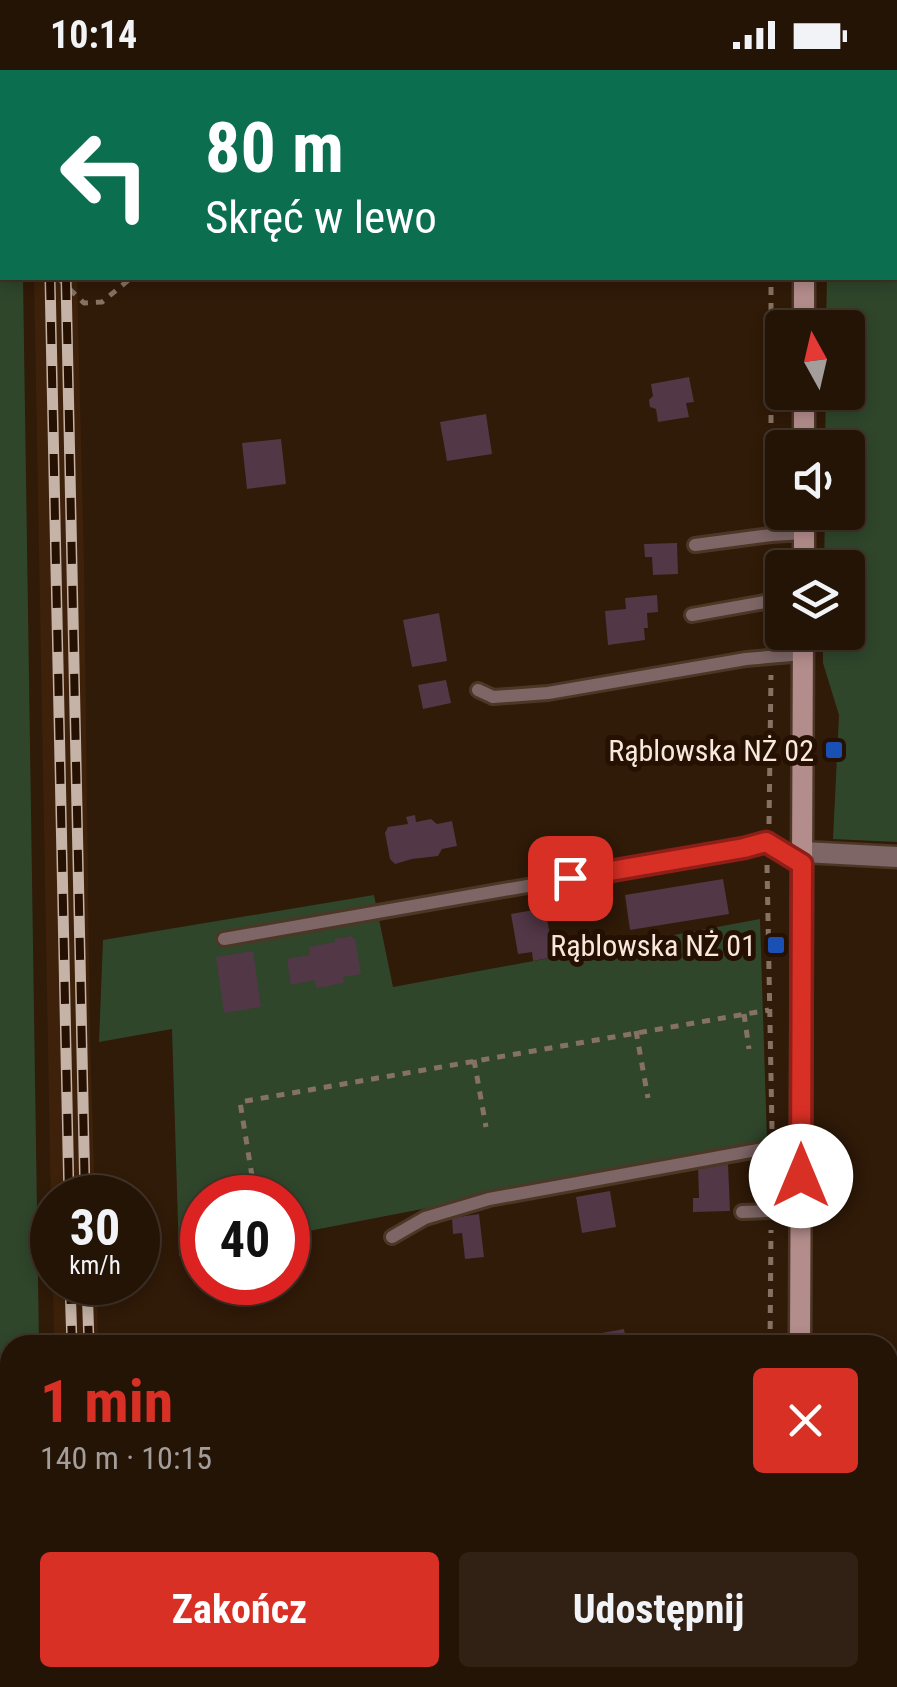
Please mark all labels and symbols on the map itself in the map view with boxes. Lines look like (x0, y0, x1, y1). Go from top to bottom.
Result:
north arrow (765, 310, 865, 410)
place label: Rąblowska NŻ 02 (608, 733, 814, 768)
marker: Rąblowska NŻ 02 (823, 739, 845, 761)
pin (528, 836, 613, 921)
place label: Rąblowska NŻ 01 (550, 928, 756, 963)
marker: Rąblowska NŻ 01 (765, 934, 787, 956)
position arrow (749, 1124, 853, 1228)
speed limit sign: 40 (180, 1175, 310, 1305)

